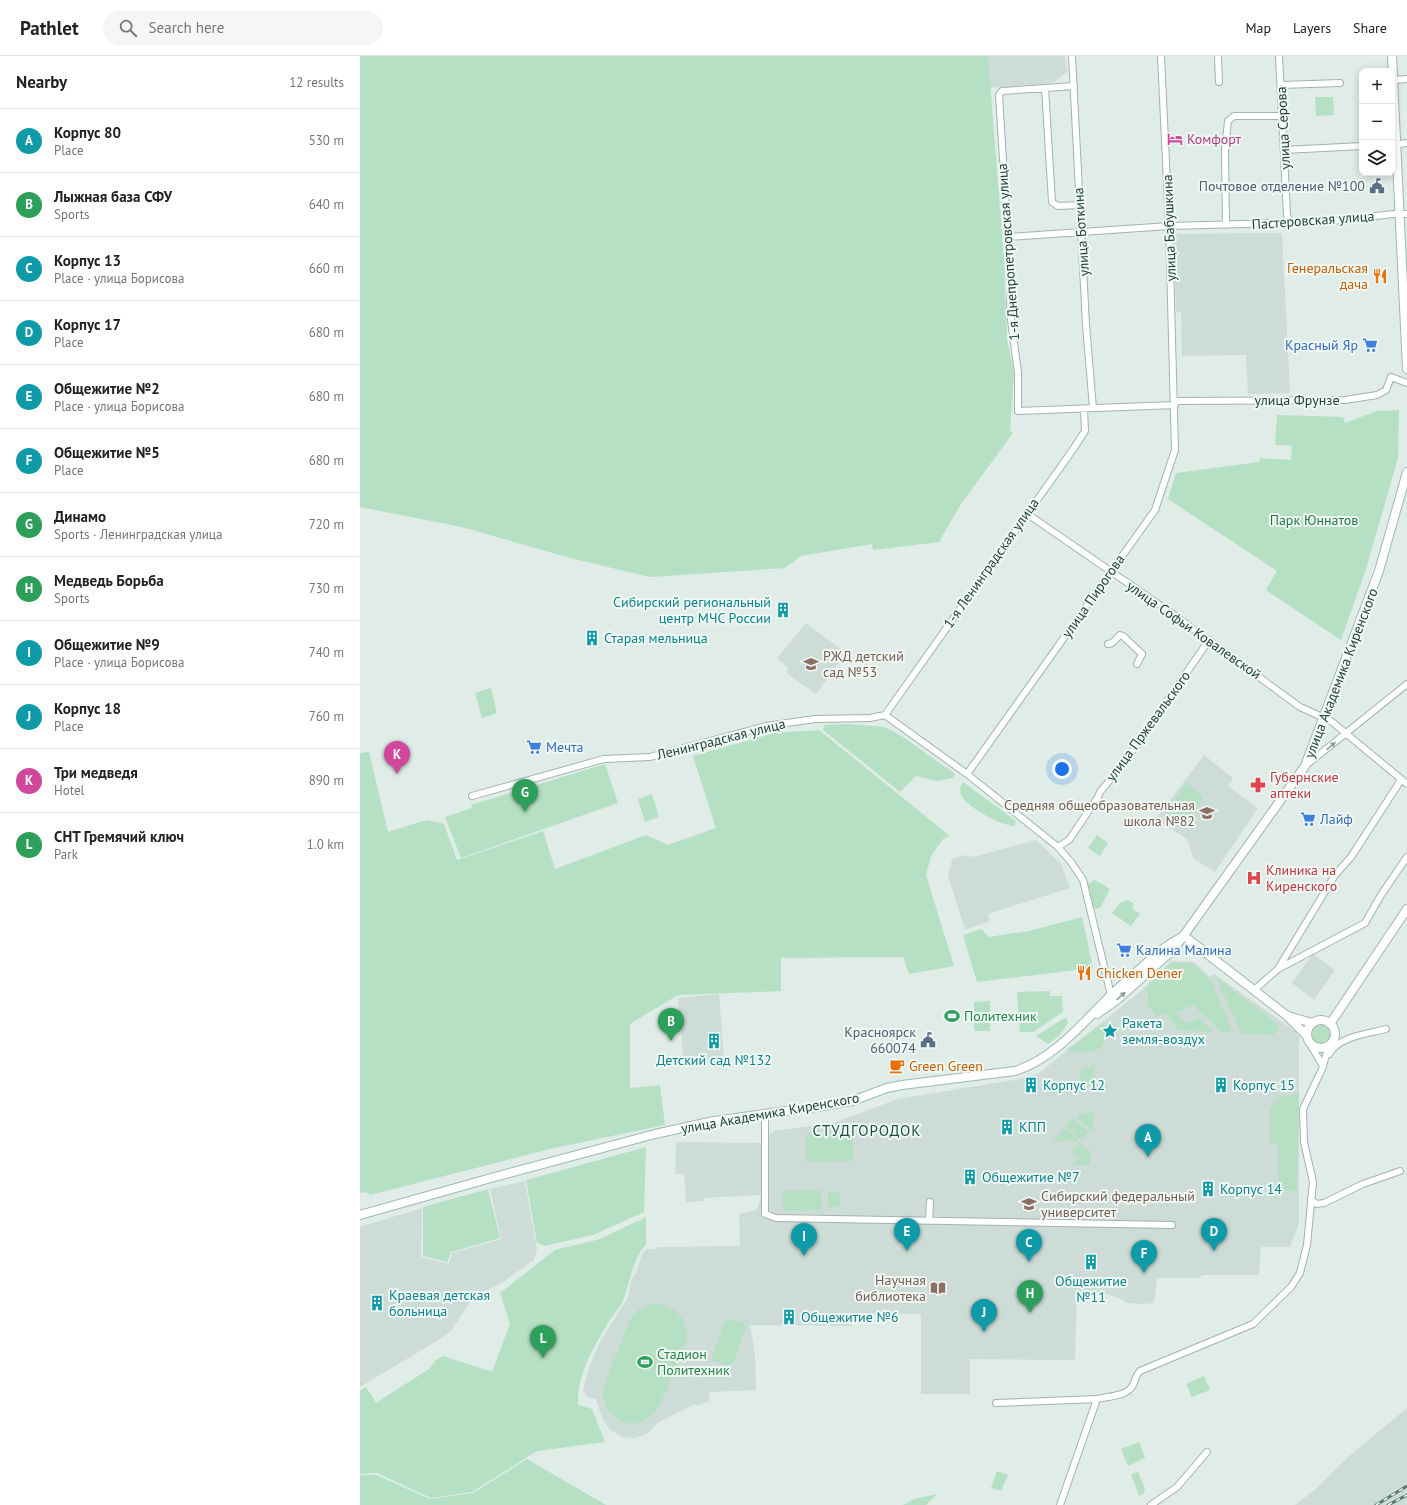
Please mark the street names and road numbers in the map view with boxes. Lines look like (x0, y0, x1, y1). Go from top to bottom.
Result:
street label: улица Серова (1272, 86, 1294, 170)
street label: 1-я Днепропетровская улица (993, 163, 1023, 341)
street label: улица Бабушкина (1158, 174, 1180, 282)
street label: улица Боткина (1069, 187, 1093, 277)
street label: Пастеровская улица (1251, 207, 1375, 233)
street label: улица Фрунзе (1254, 391, 1340, 409)
street label: 1-я Ленинградская улица (939, 494, 1043, 632)
street label: улица Пирогова (1058, 551, 1128, 641)
street label: улица Софьи Ковалевской (1123, 577, 1265, 683)
street label: улица Академика Киренского (1300, 585, 1382, 761)
street label: улица Пржевальского (1102, 667, 1194, 785)
street label: Ленинградская улица (654, 714, 787, 764)
street label: улица Академика Киренского (679, 1088, 861, 1138)

